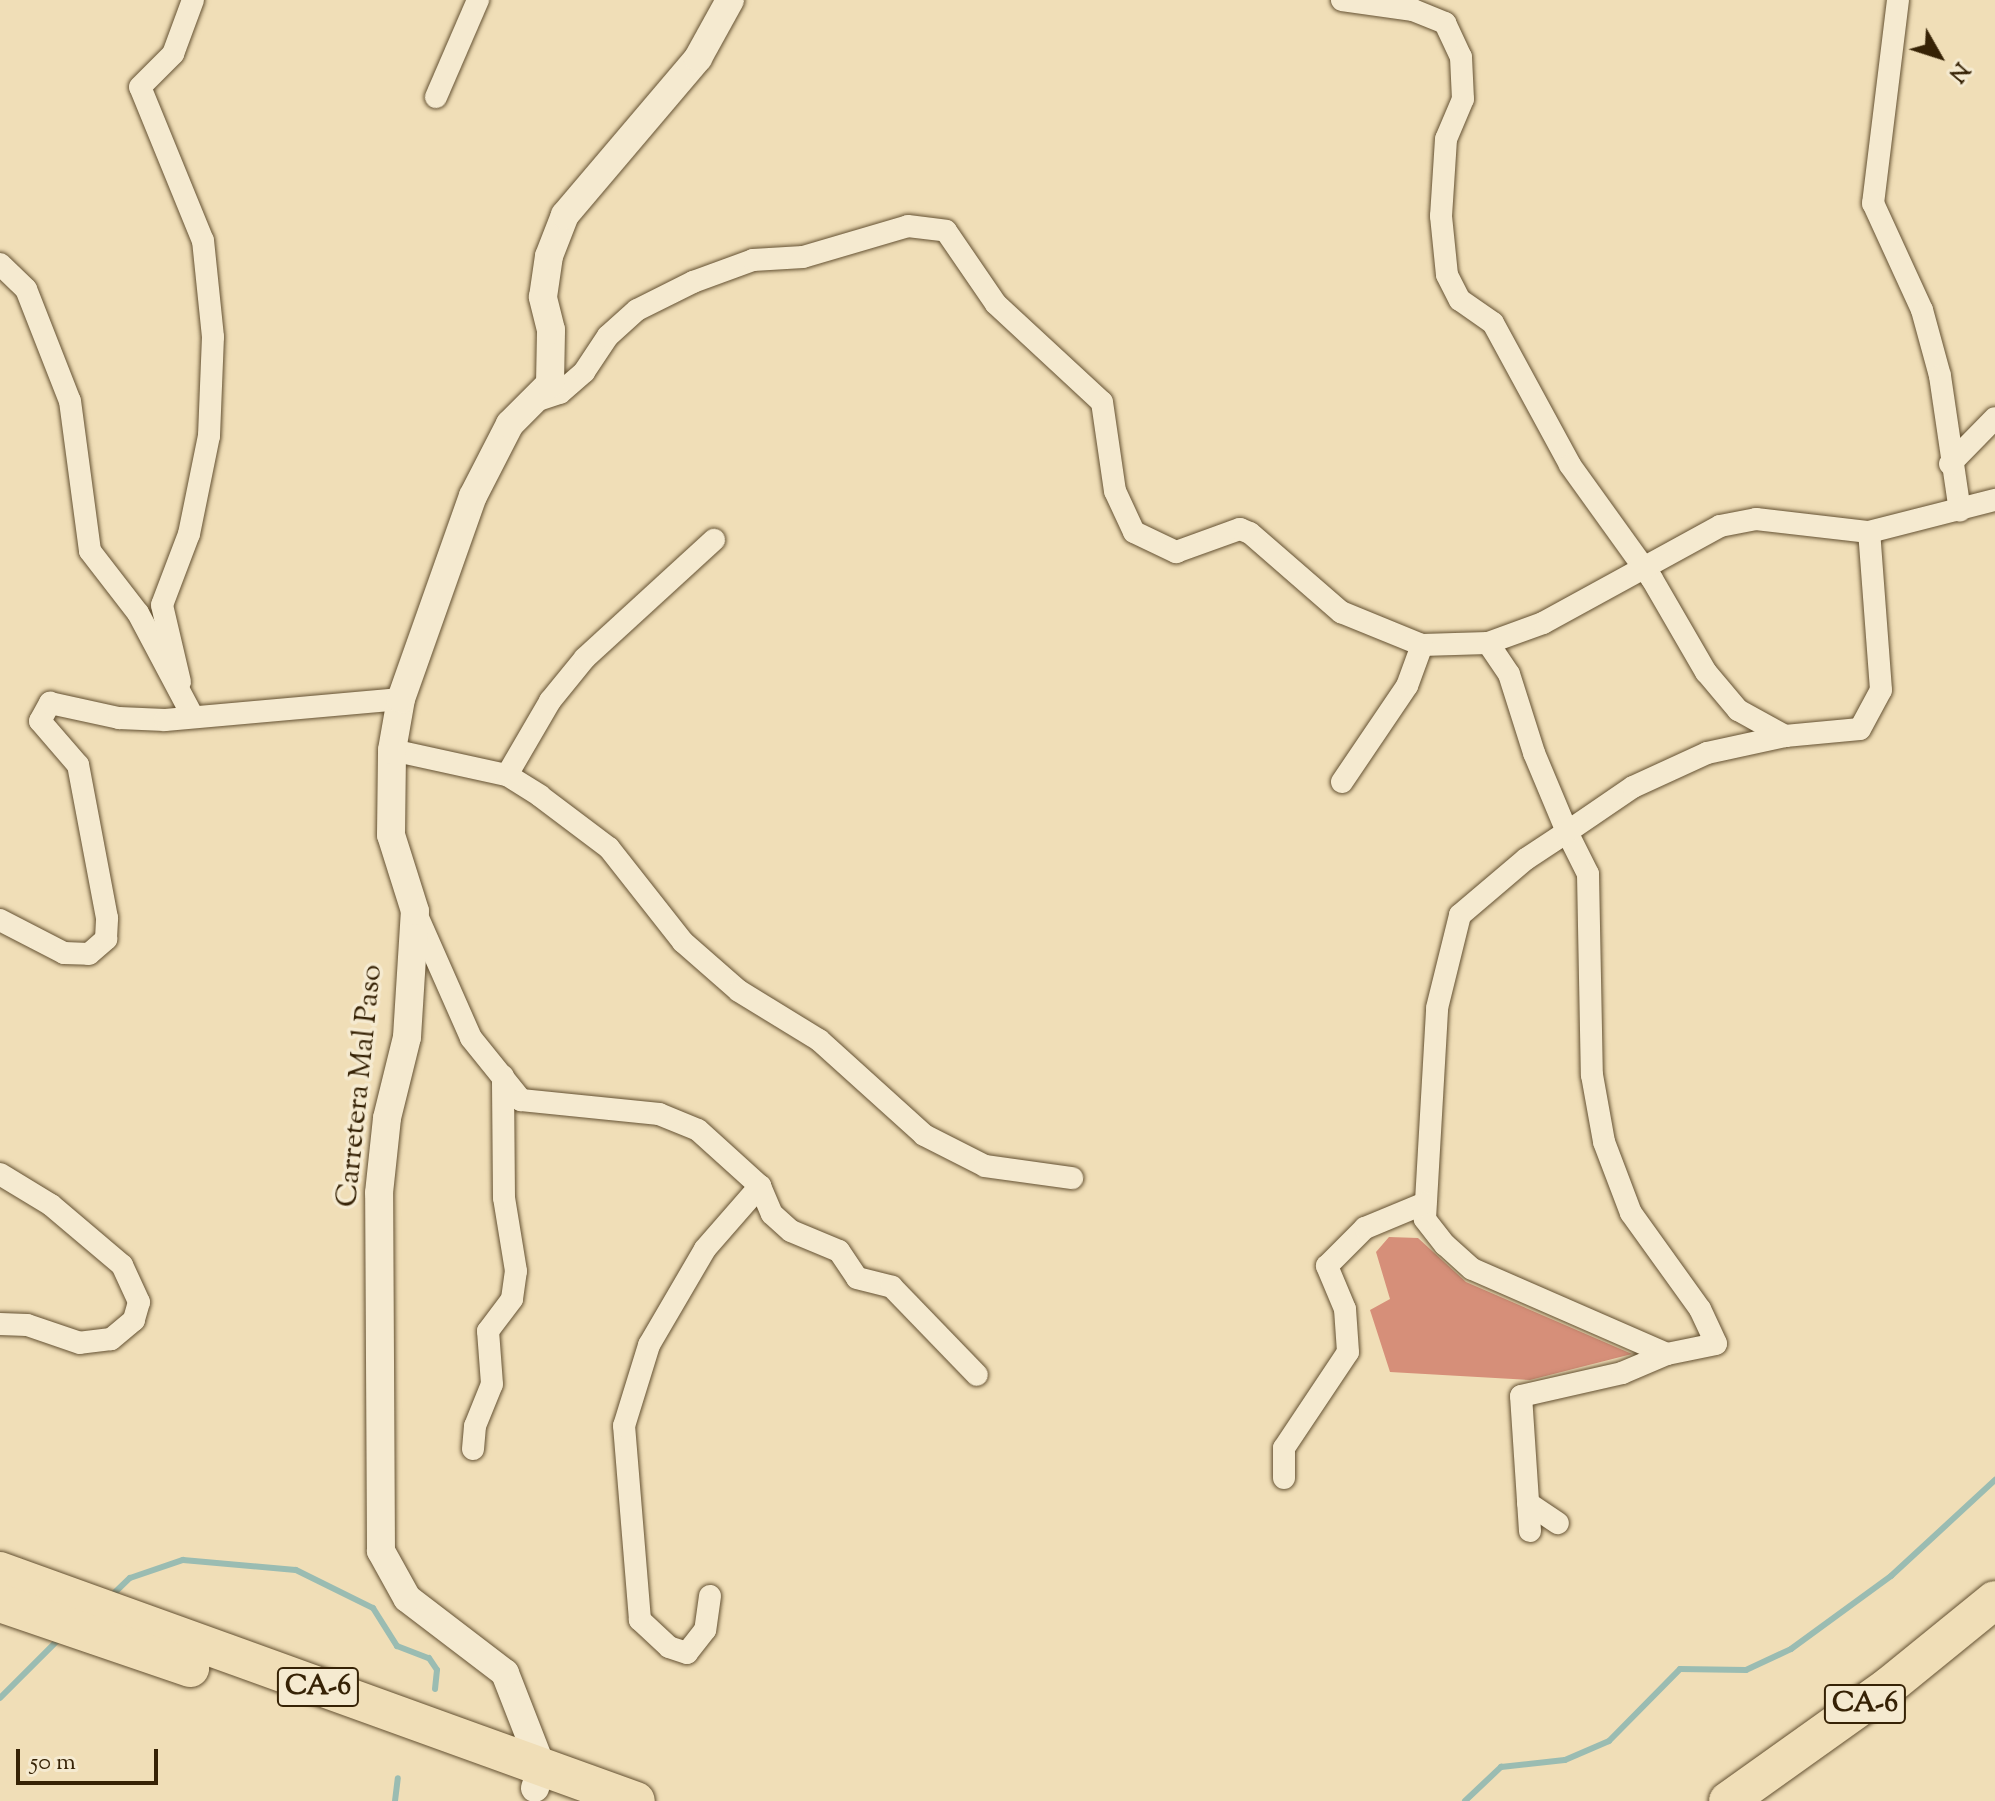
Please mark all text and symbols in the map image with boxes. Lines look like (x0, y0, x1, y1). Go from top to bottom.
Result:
north arrow (1899, 16, 1979, 96)
text: N (1940, 54, 1976, 88)
street label: Carretera Mal Paso (330, 963, 392, 1209)
road number: CA-6 (276, 1663, 360, 1711)
road number: CA-6 (1823, 1680, 1907, 1728)
scale bar (20, 1733, 162, 1783)
text: 50 m (30, 1746, 76, 1780)

